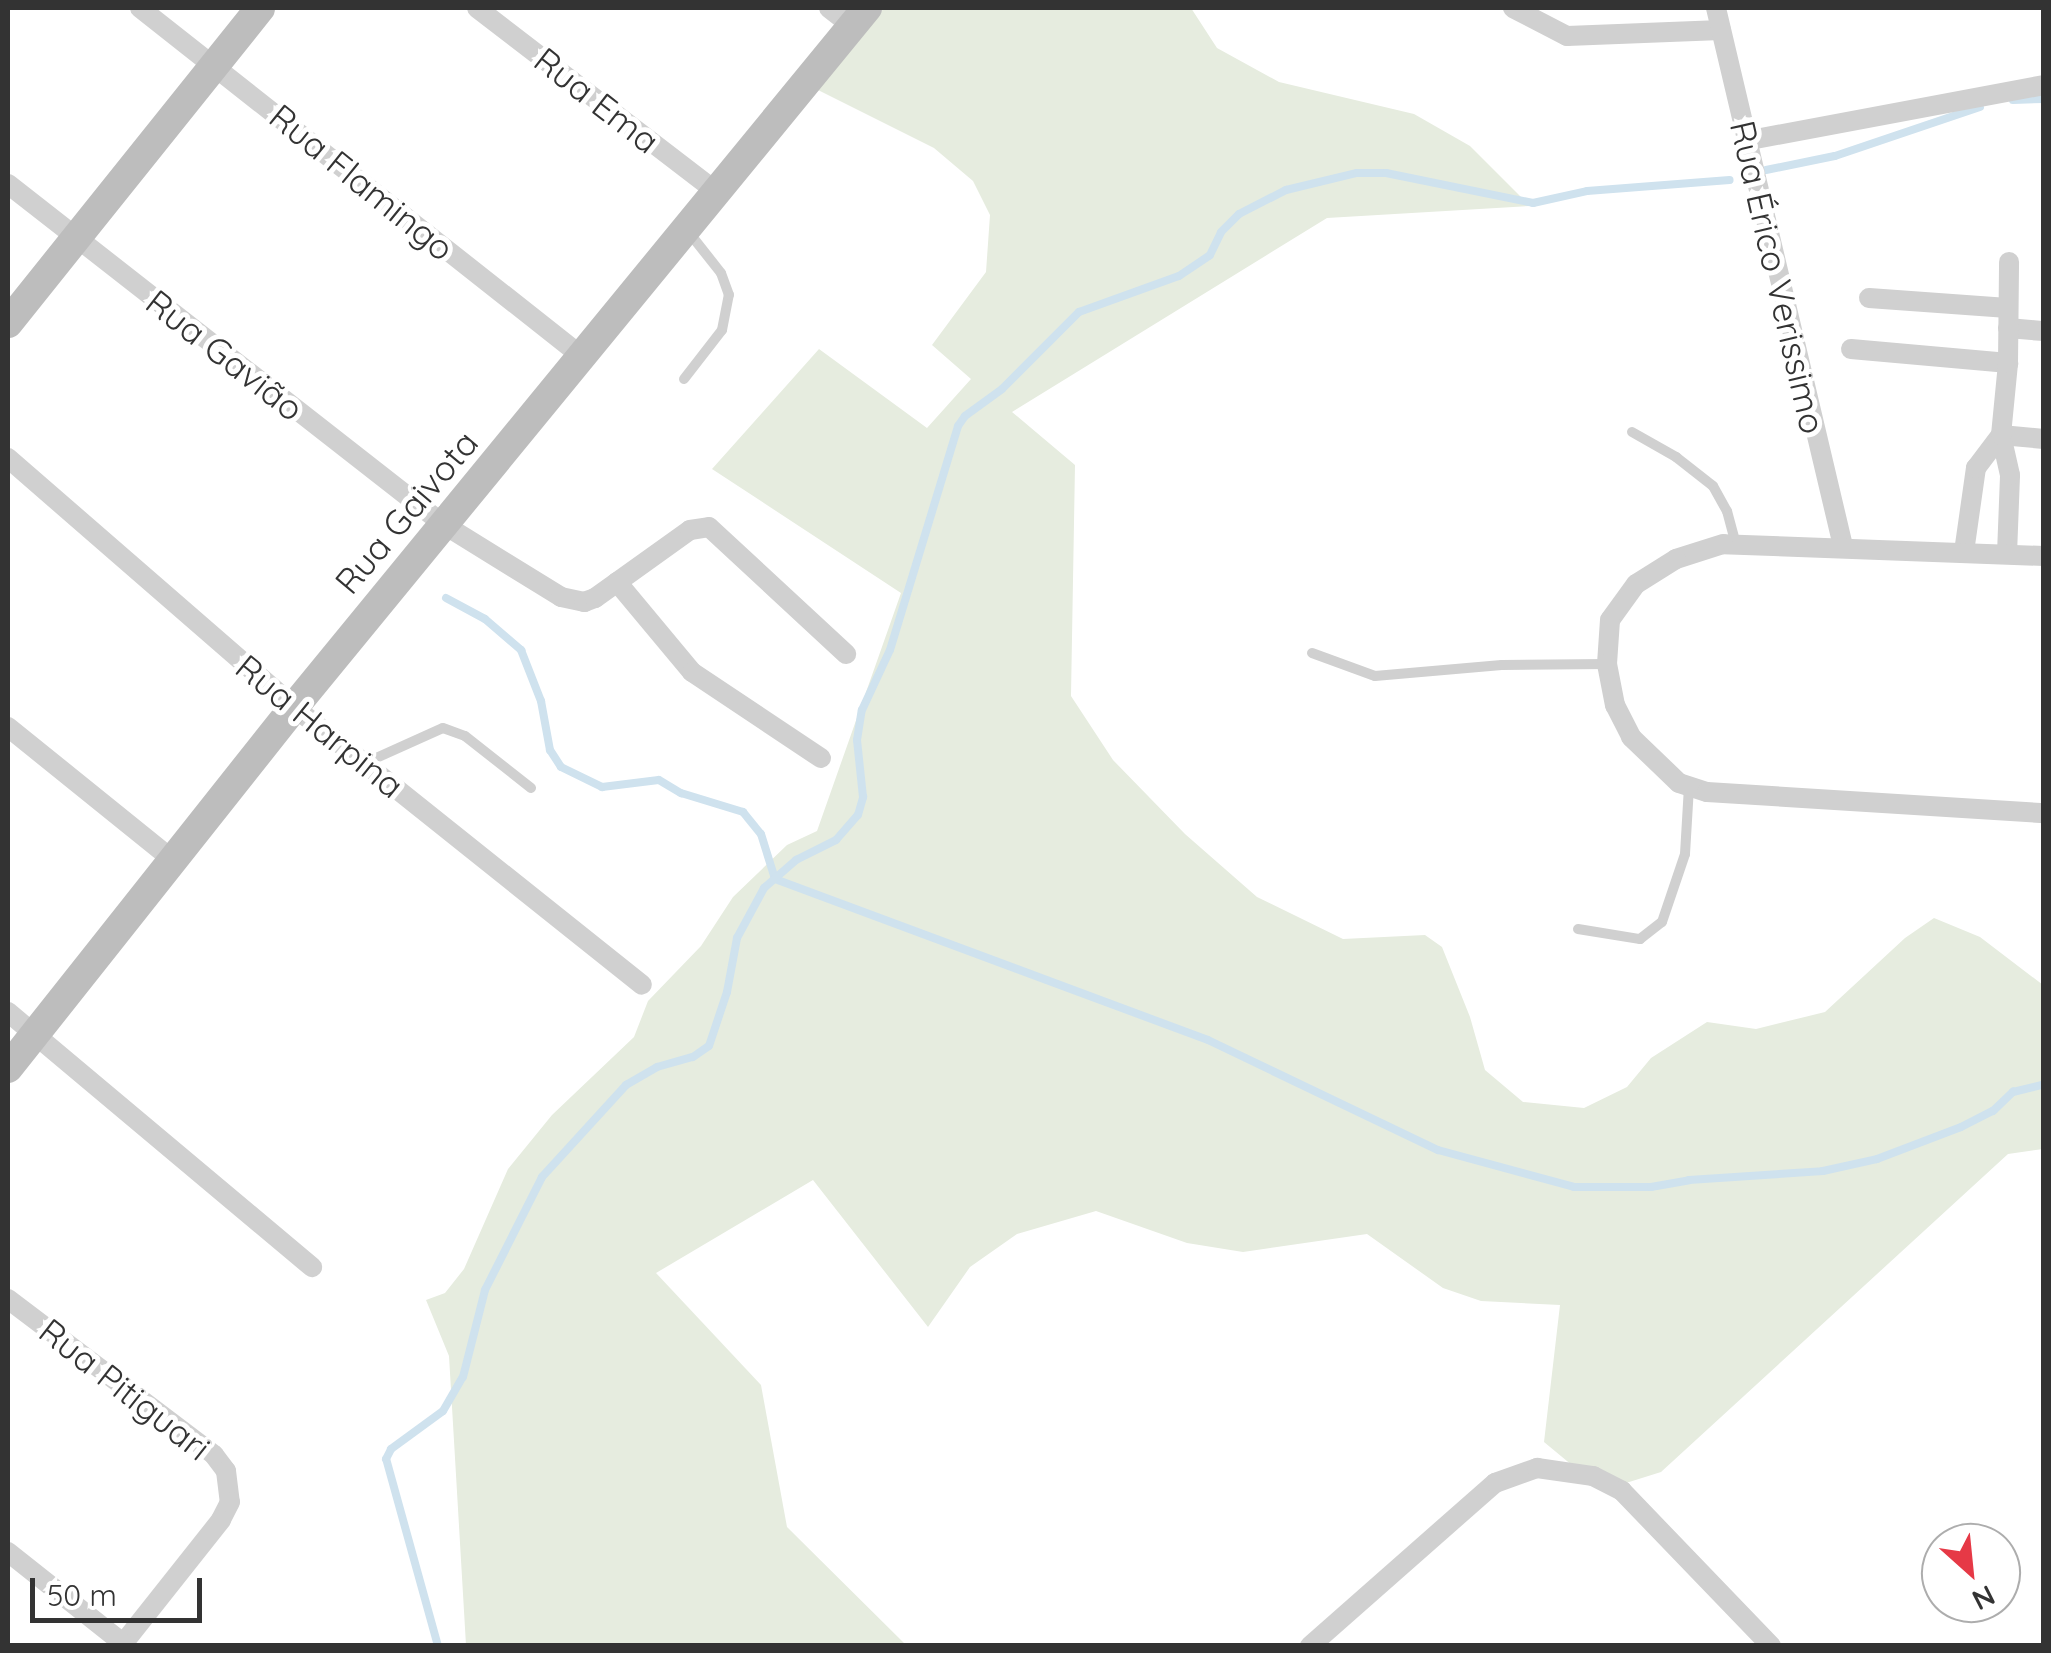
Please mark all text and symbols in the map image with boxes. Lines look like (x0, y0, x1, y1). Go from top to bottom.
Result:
street label: Rua Ema (526, 38, 668, 162)
street label: Rua Flamingo (261, 95, 463, 269)
street label: Rua Érico Verissimo (1722, 116, 1834, 438)
street label: Rua Gavião (138, 281, 312, 429)
street label: Rua Gaivota (326, 422, 486, 602)
street label: Rua Harpina (228, 646, 412, 806)
street label: Rua Pitiguari (31, 1309, 219, 1469)
north arrow (1921, 1523, 2021, 1623)
scale bar (35, 1558, 208, 1620)
text: 50 m (47, 1576, 117, 1614)
text: N (1967, 1578, 2001, 1619)

